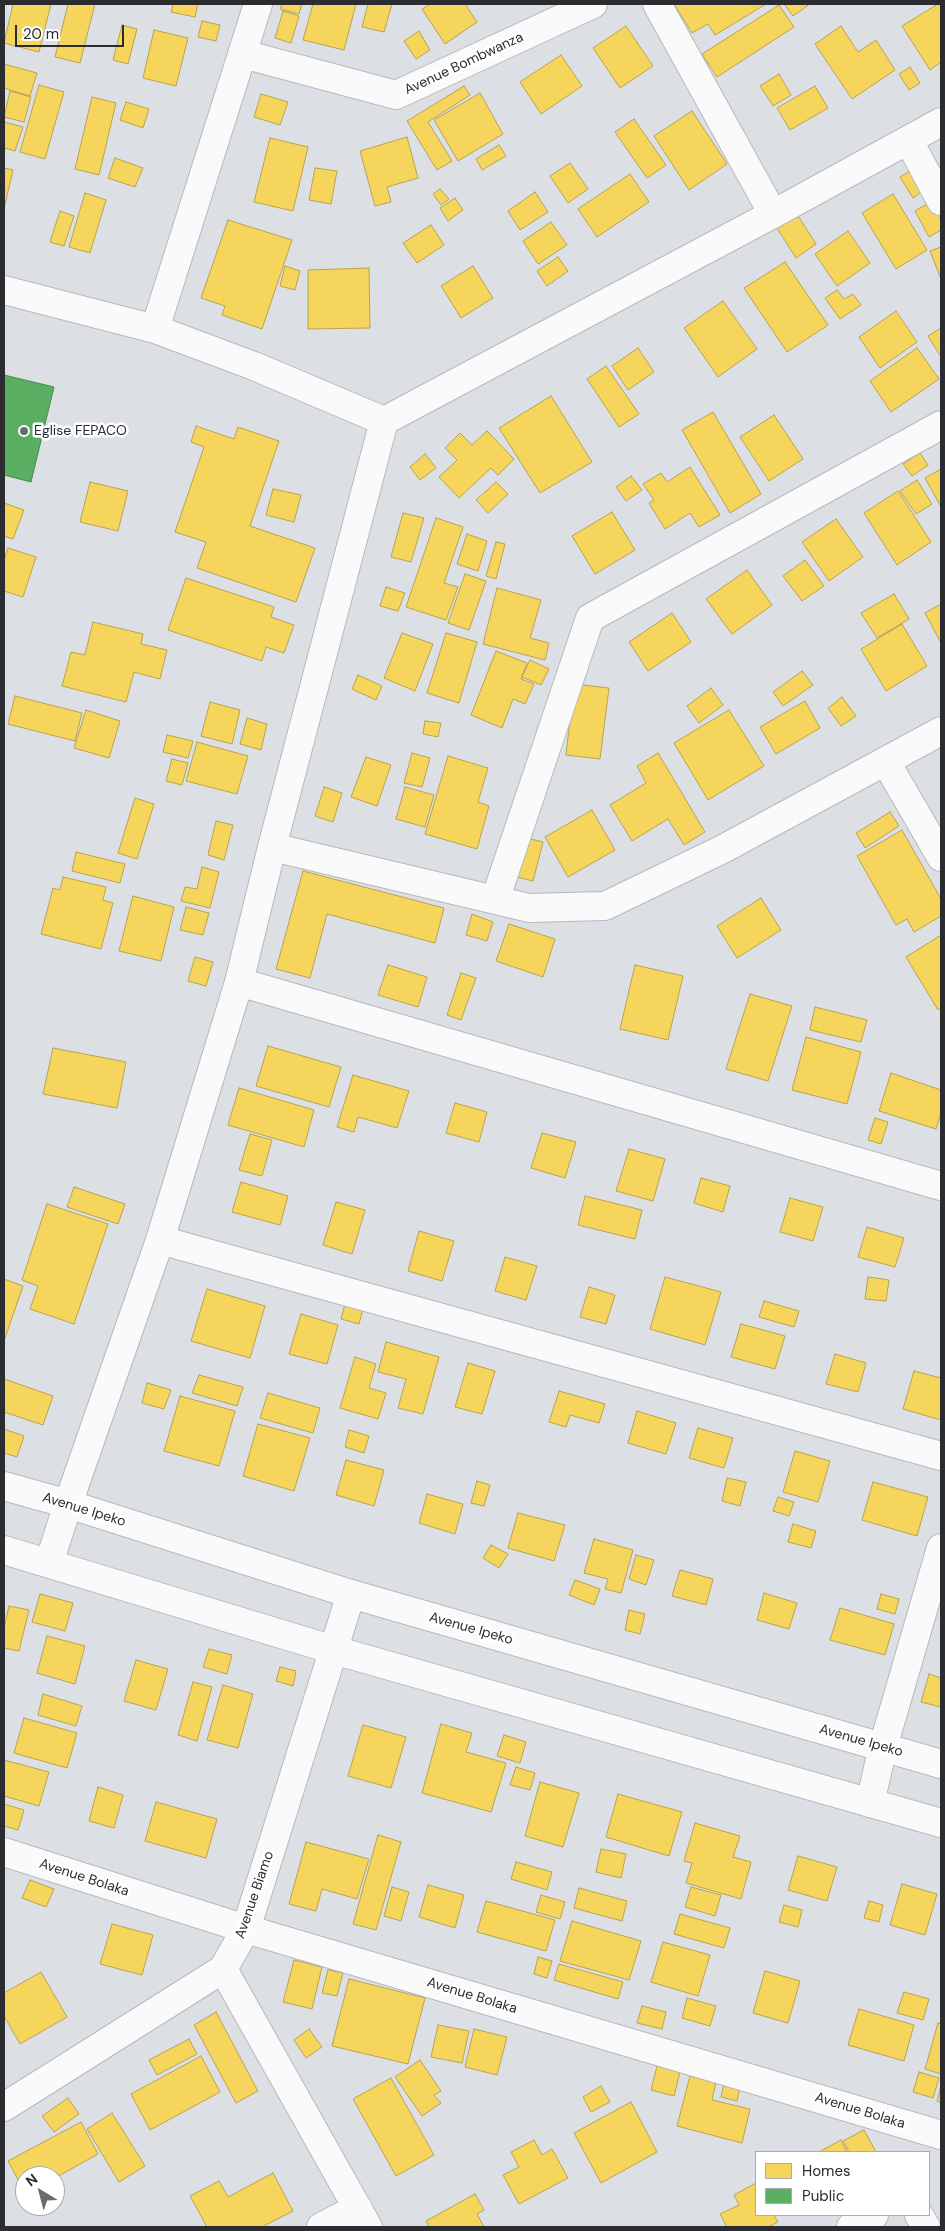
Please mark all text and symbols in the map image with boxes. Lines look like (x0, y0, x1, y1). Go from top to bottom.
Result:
scale bar (18, 15, 126, 47)
text: 20 m (23, 24, 59, 44)
street label: Avenue Bombwanza (402, 29, 526, 99)
place label: Eglise FEPACO (34, 423, 127, 439)
marker: Eglise FEPACO (18, 425, 30, 437)
street label: Avenue Ipeko (40, 1489, 128, 1531)
street label: Avenue Ipeko (427, 1609, 515, 1649)
street label: Avenue Ipeko (817, 1721, 905, 1761)
street label: Avenue Biamo (232, 1849, 278, 1941)
street label: Avenue Bolaka (37, 1856, 131, 1900)
street label: Avenue Bolaka (425, 1974, 519, 2018)
street label: Avenue Bolaka (813, 2089, 907, 2133)
legend (755, 2151, 930, 2216)
text: Homes (802, 2161, 851, 2181)
north arrow (15, 2166, 65, 2216)
text: N (22, 2170, 41, 2190)
text: Public (802, 2186, 844, 2206)

